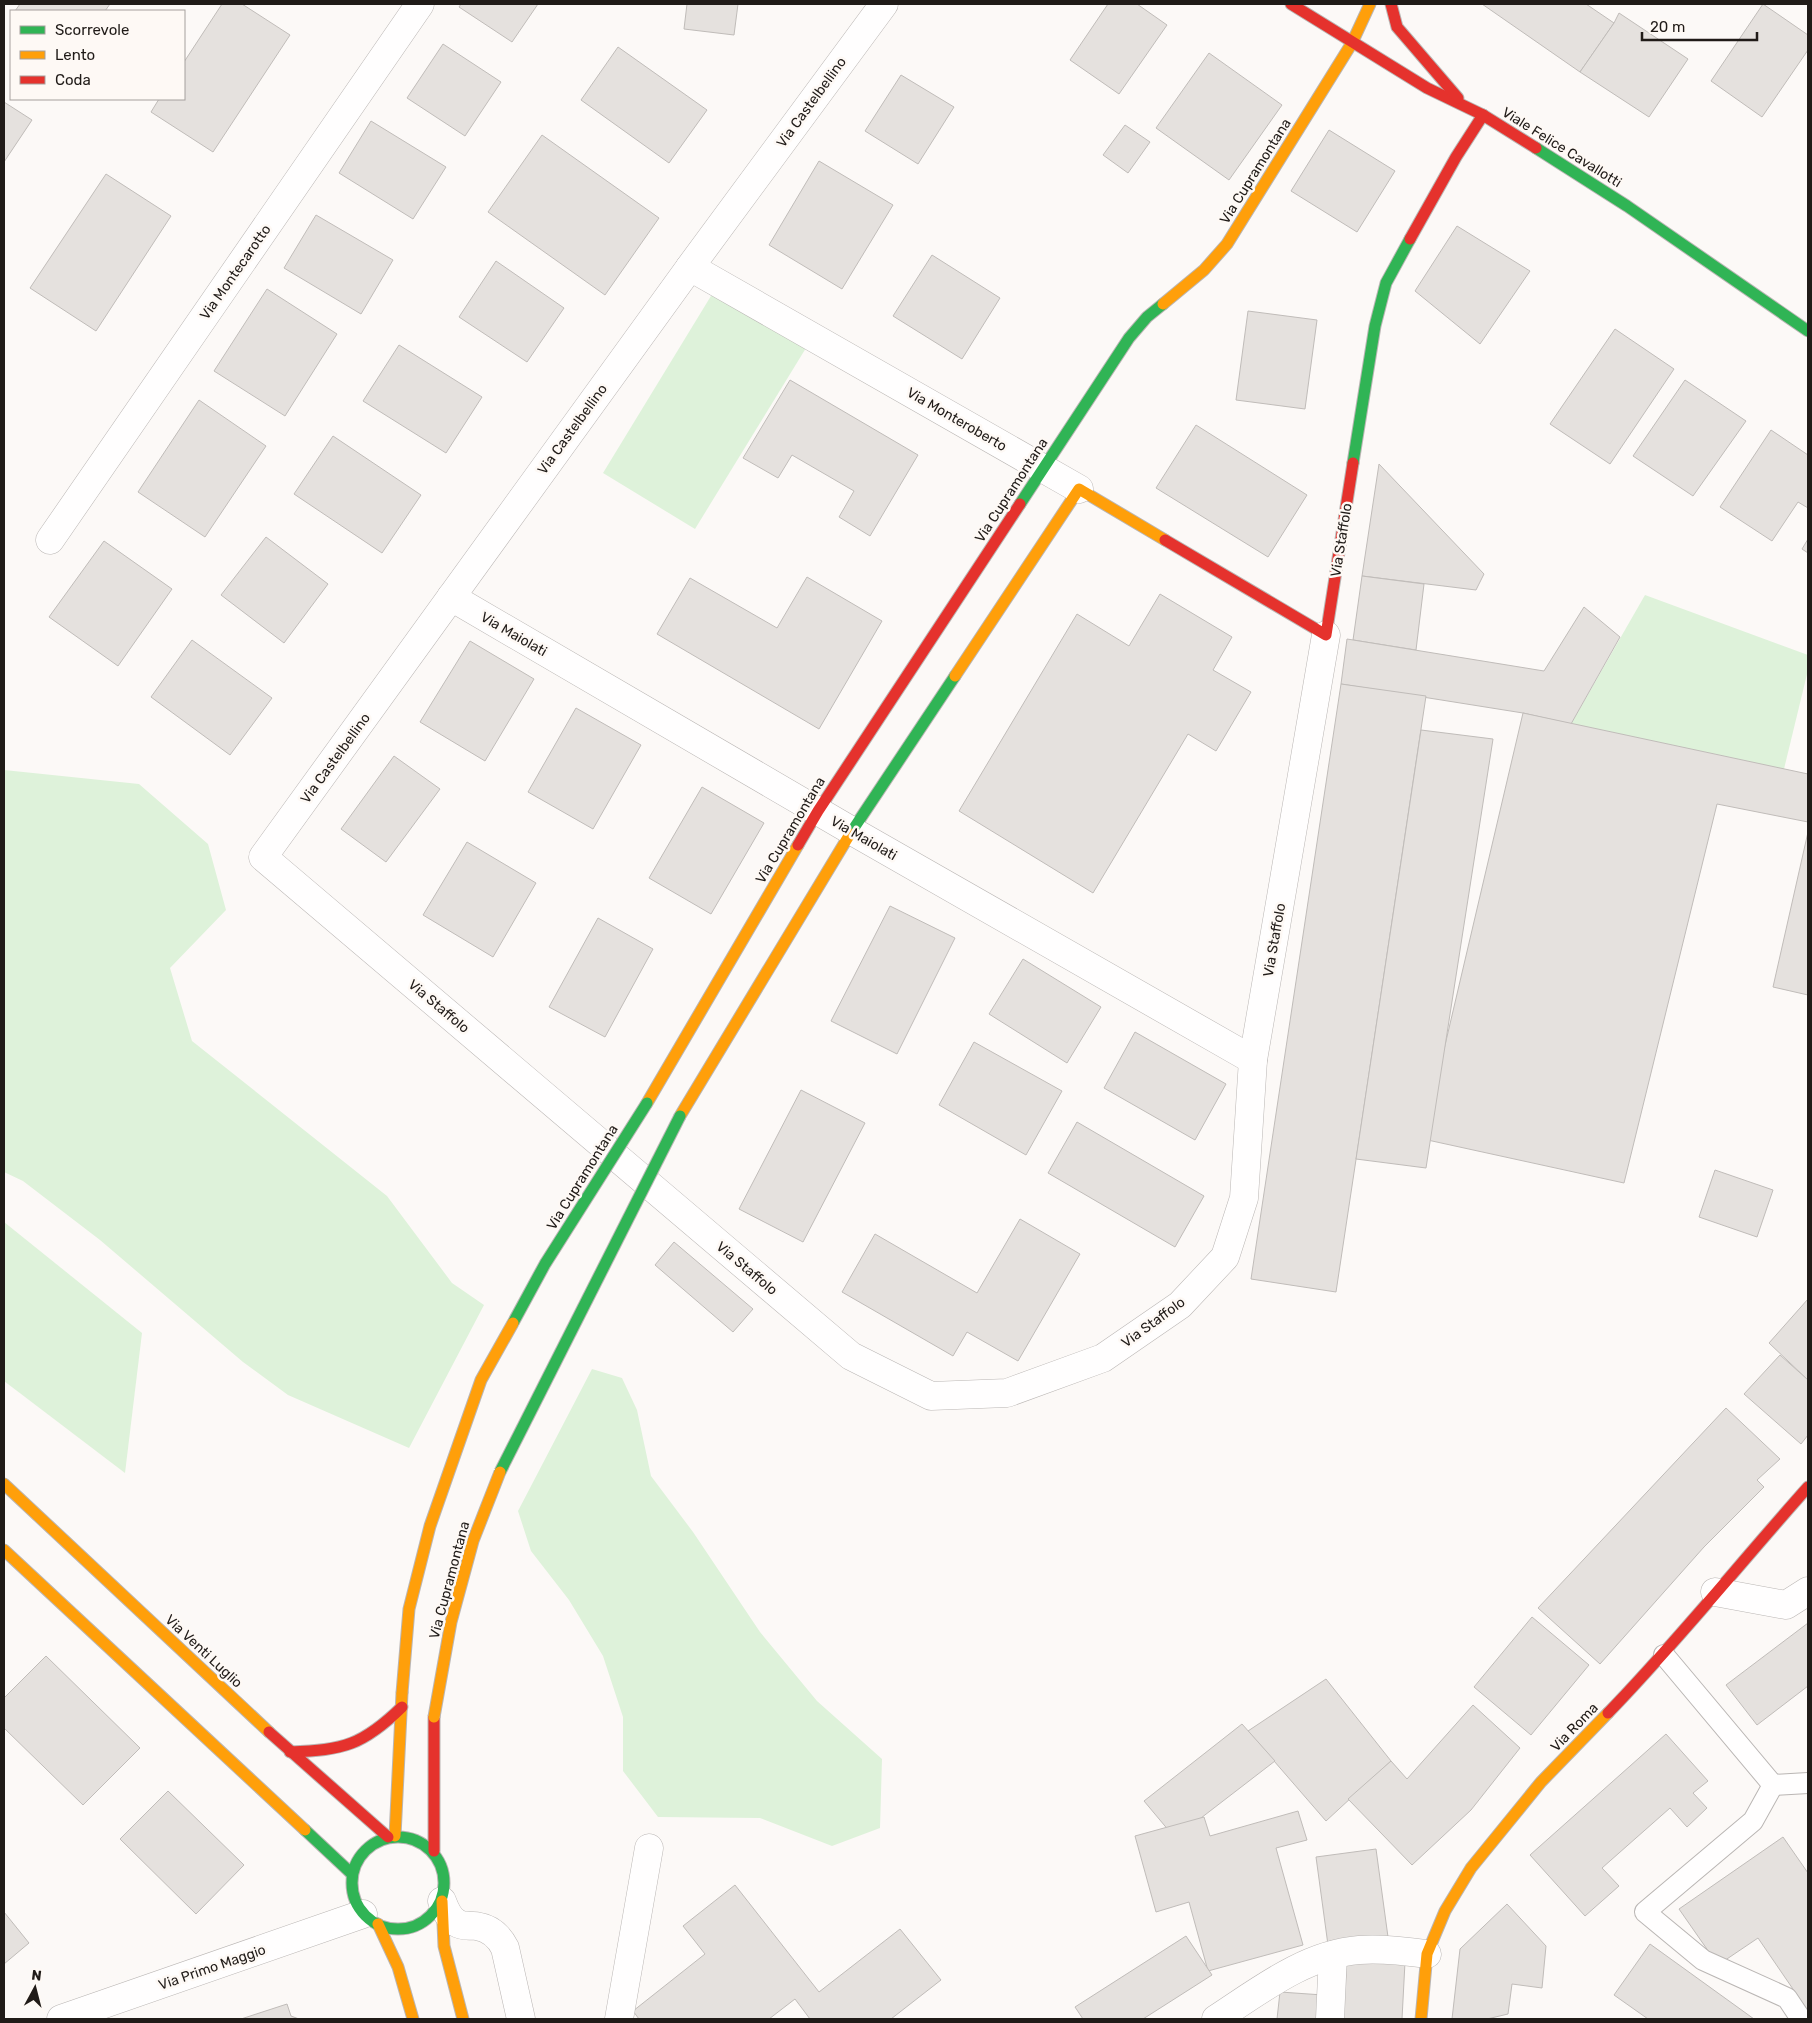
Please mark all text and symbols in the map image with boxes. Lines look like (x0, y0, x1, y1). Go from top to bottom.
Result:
legend (10, 10, 185, 100)
scale bar (1642, 10, 1757, 42)
text: 20 m (1650, 18, 1685, 36)
text: Scorrevole (55, 21, 129, 39)
text: Lento (55, 46, 95, 64)
street label: Via Castelbellino (773, 54, 850, 151)
text: Coda (55, 71, 91, 89)
street label: Viale Felice Cavallotti (1499, 104, 1625, 191)
street label: Via Cupramontana (1216, 115, 1295, 227)
street label: Via Montecarotto (196, 221, 275, 323)
street label: Via Castelbellino (534, 381, 611, 478)
street label: Via Monteroberto (904, 384, 1010, 455)
street label: Via Cupramontana (971, 435, 1051, 546)
street label: Via Staffolo (1327, 502, 1356, 578)
street label: Via Maiolati (478, 609, 550, 660)
street label: Via Castelbellino (297, 710, 374, 807)
street label: Via Cupramontana (752, 774, 829, 886)
street label: Via Maiolati (828, 813, 900, 864)
street label: Via Staffolo (1260, 902, 1289, 978)
street label: Via Staffolo (405, 976, 473, 1037)
street label: Via Cupramontana (543, 1121, 622, 1233)
street label: Via Staffolo (713, 1238, 781, 1299)
street label: Via Staffolo (1118, 1294, 1188, 1351)
street label: Via Cupramontana (426, 1519, 473, 1641)
street label: Via Venti Luglio (161, 1611, 246, 1692)
street label: Via Roma (1547, 1700, 1602, 1755)
street label: Via Primo Maggio (156, 1941, 268, 1994)
north arrow (10, 1963, 60, 2013)
text: N (30, 1967, 43, 1985)

